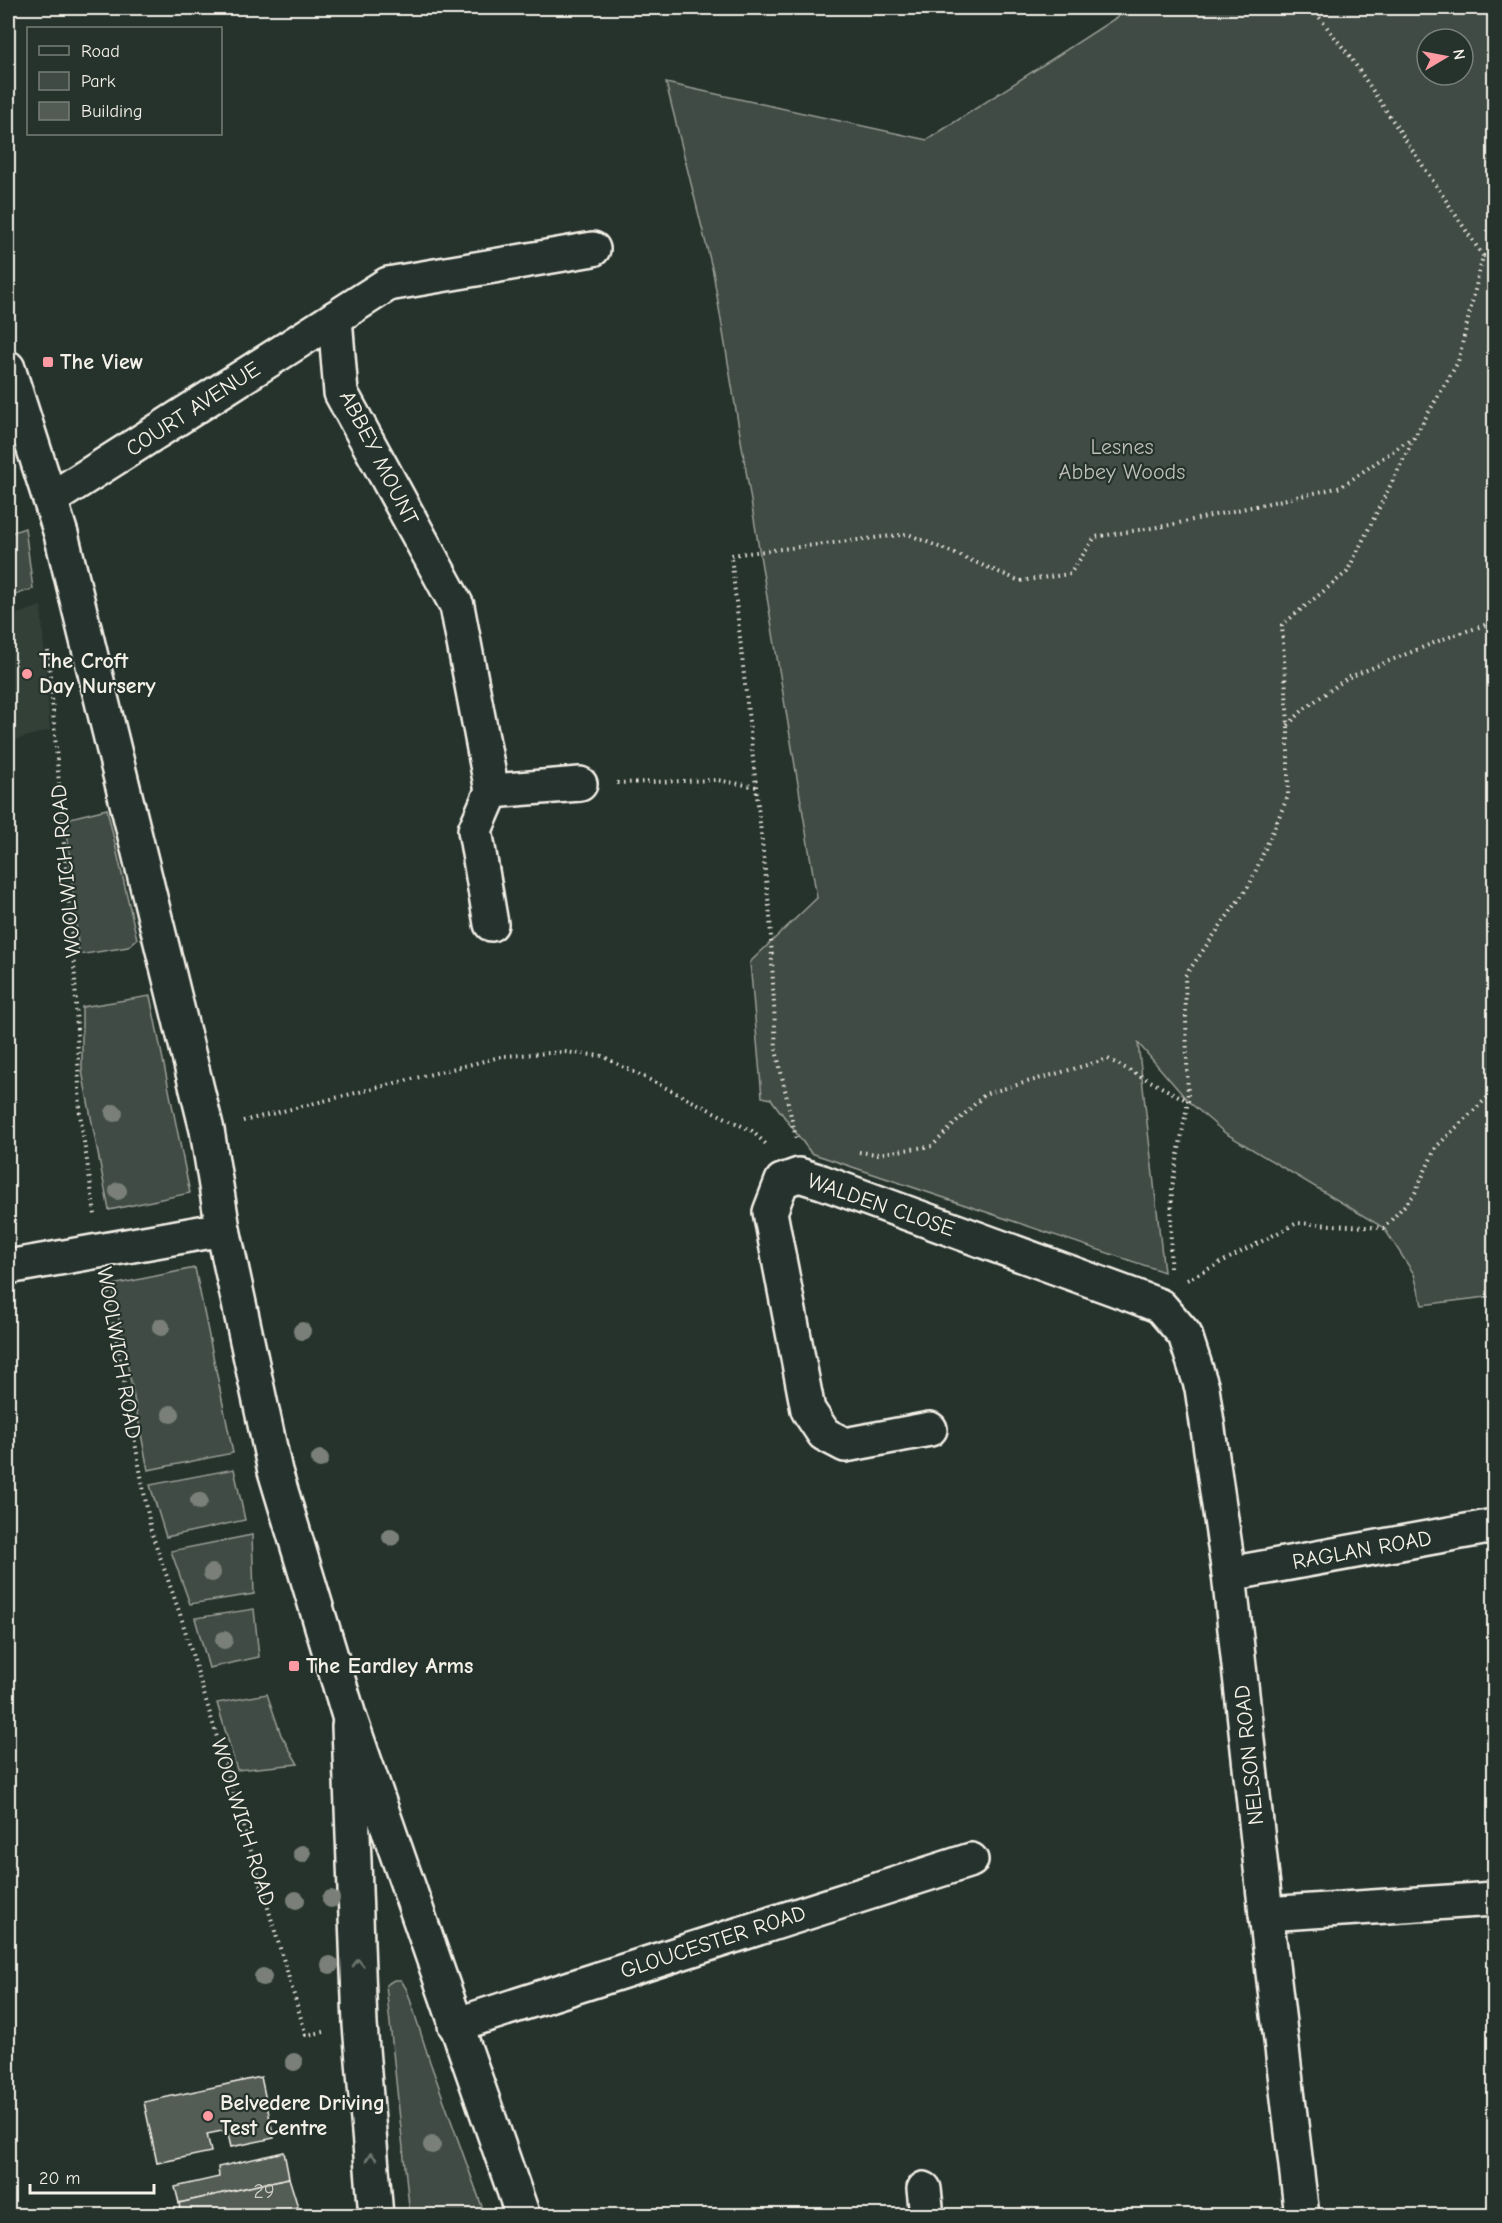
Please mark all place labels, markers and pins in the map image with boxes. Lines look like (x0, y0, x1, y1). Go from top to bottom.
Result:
place label: The View (60, 349, 143, 375)
marker: The View (41, 355, 55, 369)
place label: The Croft Day Nursery (39, 648, 156, 699)
marker: The Croft Day Nursery (20, 667, 34, 681)
place label: The Eardley Arms (306, 1653, 473, 1679)
marker: The Eardley Arms (287, 1659, 301, 1673)
place label: Belvedere Driving Test Centre (220, 2090, 385, 2141)
marker: Belvedere Driving Test Centre (201, 2109, 215, 2123)

